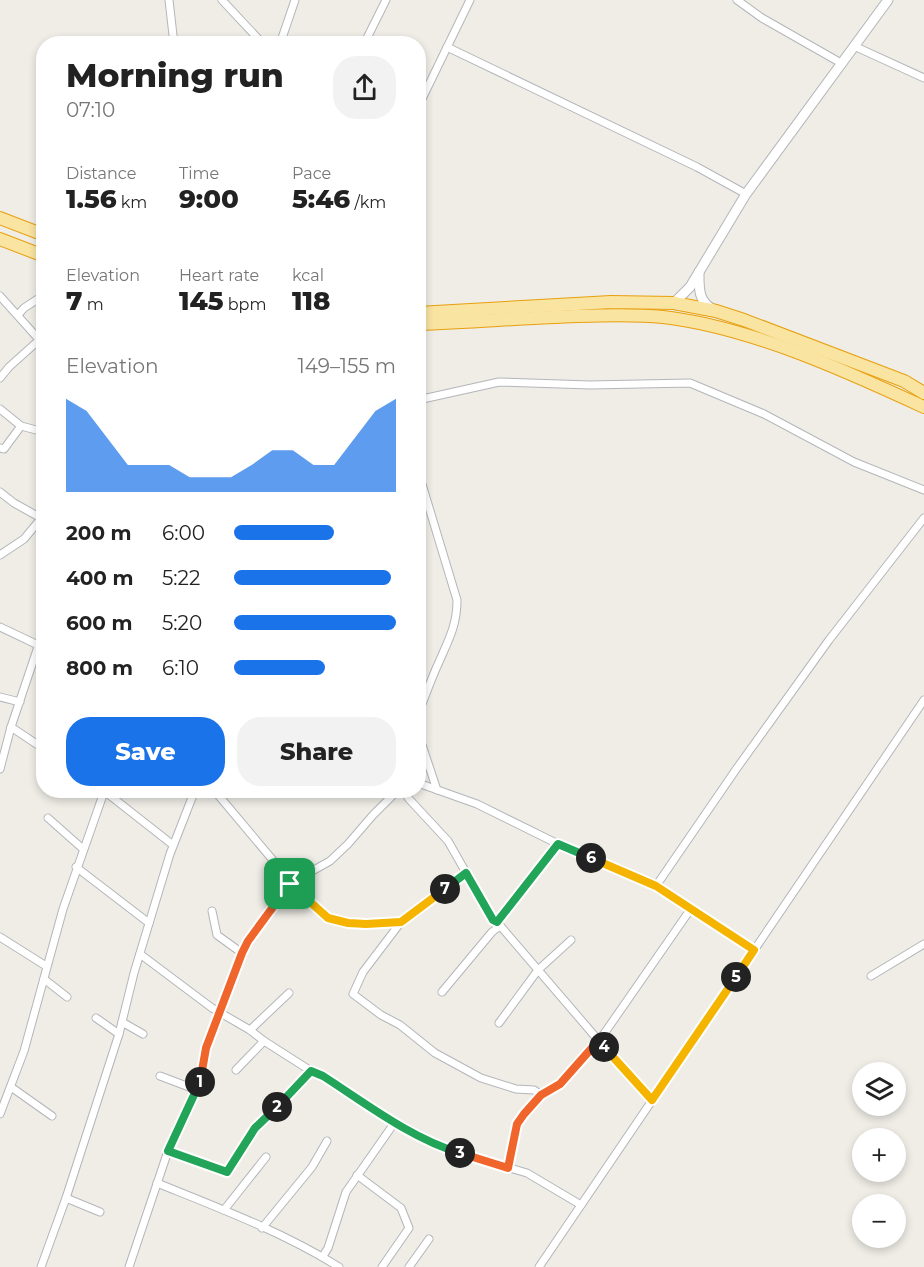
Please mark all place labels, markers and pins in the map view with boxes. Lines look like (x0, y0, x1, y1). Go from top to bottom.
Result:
pin: 6 (576, 843, 606, 873)
pin (264, 858, 315, 909)
pin: 7 (430, 874, 460, 904)
pin: 5 (721, 962, 751, 992)
pin: 4 (589, 1032, 619, 1062)
pin: 1 (185, 1067, 215, 1097)
pin: 2 (262, 1092, 292, 1122)
pin: 3 (445, 1138, 475, 1168)

